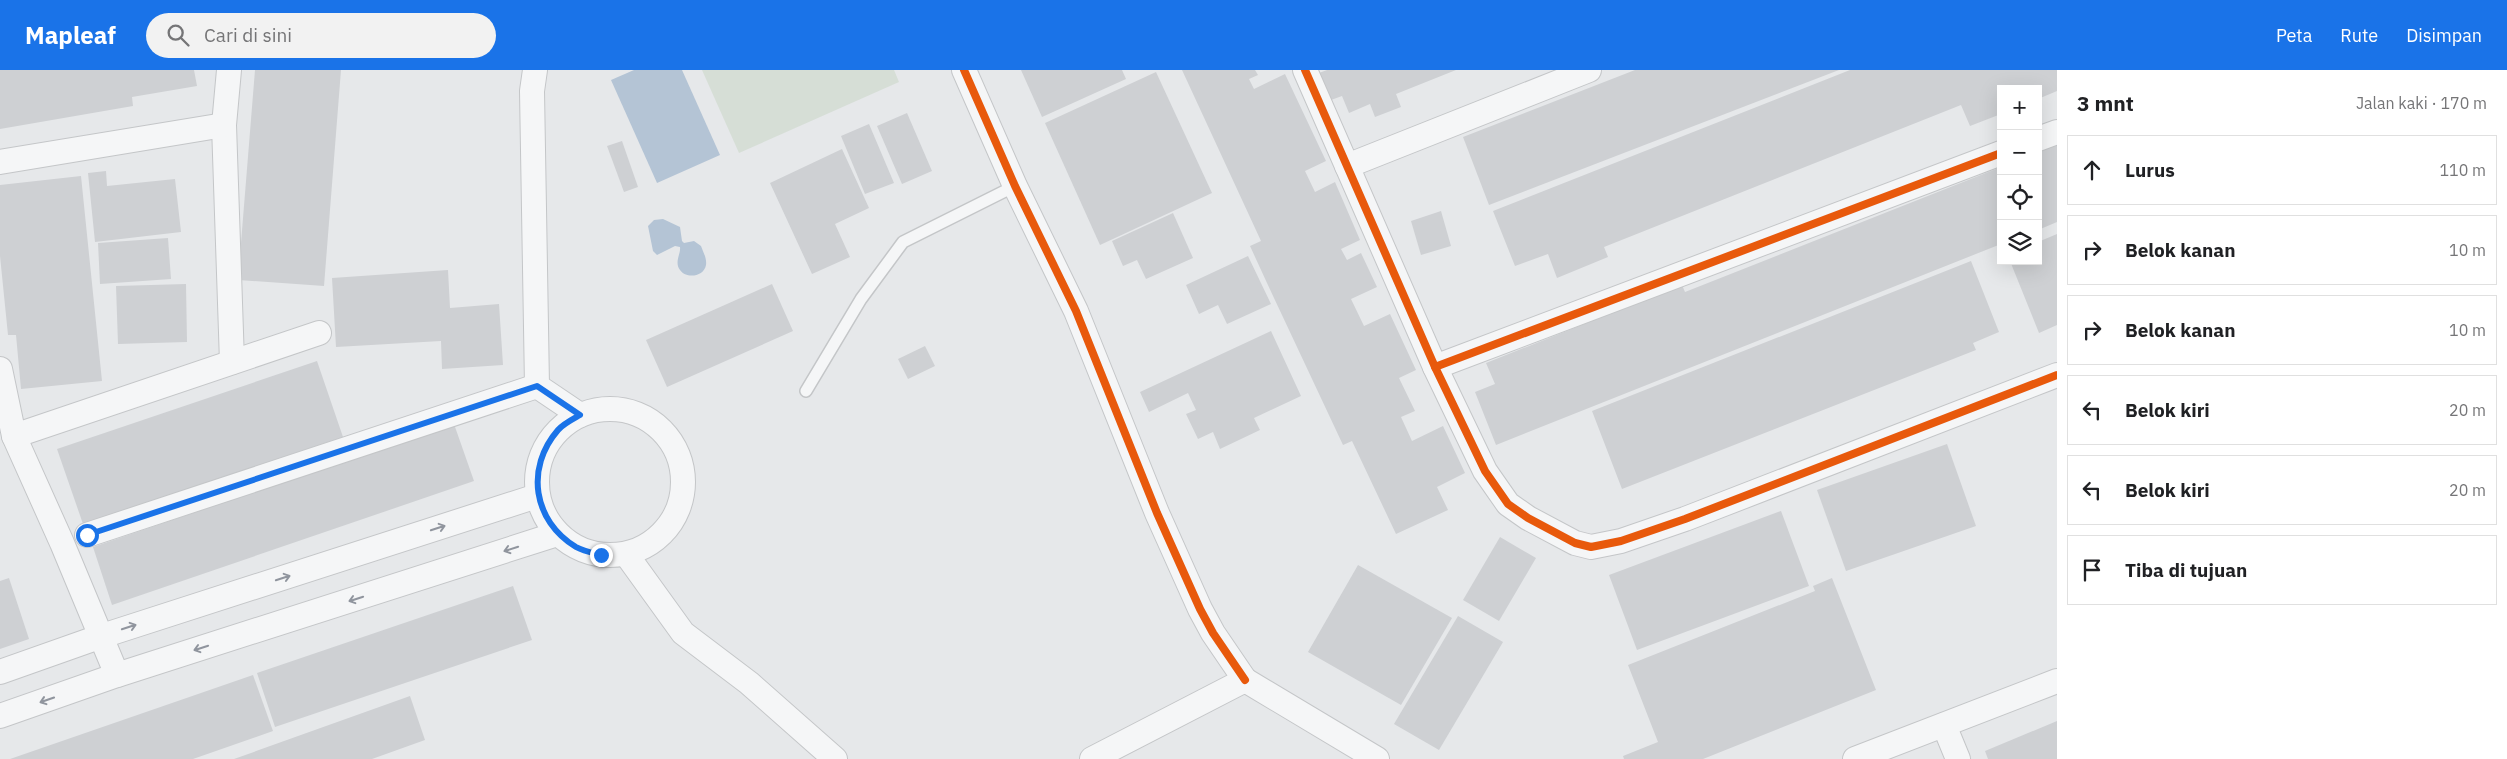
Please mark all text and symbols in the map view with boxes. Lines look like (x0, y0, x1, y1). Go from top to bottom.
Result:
search box (146, 13, 496, 58)
text: Mapleaf (25, 19, 116, 51)
icon: search (164, 21, 192, 49)
text: Cari di sini (204, 23, 292, 47)
text: Peta (2276, 24, 2312, 47)
text: Rute (2340, 24, 2378, 47)
text: Disimpan (2406, 24, 2482, 47)
map controls (1997, 85, 2042, 265)
button: + (1997, 85, 2042, 130)
text: 3 mnt (2077, 89, 2134, 117)
text: Jalan kaki · 170 m (2356, 93, 2487, 113)
button: − (1997, 130, 2042, 175)
icon: ahead (2078, 156, 2106, 184)
text: Lurus (2125, 158, 2175, 182)
text: 110 m (2439, 160, 2486, 180)
button: locate (1997, 175, 2042, 220)
button: layers (1997, 220, 2042, 265)
icon: right (2078, 236, 2106, 264)
text: Belok kanan (2125, 238, 2236, 262)
text: 10 m (2449, 240, 2486, 260)
icon: right (2078, 316, 2106, 344)
text: Belok kanan (2125, 318, 2236, 342)
text: 10 m (2449, 320, 2486, 340)
icon: left (2078, 396, 2106, 424)
text: Belok kiri (2125, 398, 2210, 422)
text: 20 m (2449, 400, 2486, 420)
icon: left (2078, 476, 2106, 504)
text: Belok kiri (2125, 478, 2210, 502)
text: 20 m (2449, 480, 2486, 500)
one-way arrow (430, 523, 445, 532)
route start (76, 524, 99, 547)
route end (590, 544, 613, 567)
one-way arrow (503, 545, 519, 554)
icon: arrive (2078, 556, 2106, 584)
text: Tiba di tujuan (2125, 558, 2247, 582)
one-way arrow (275, 572, 291, 582)
one-way arrow (348, 594, 364, 604)
one-way arrow (120, 622, 136, 631)
one-way arrow (194, 644, 210, 654)
one-way arrow (40, 696, 56, 705)

